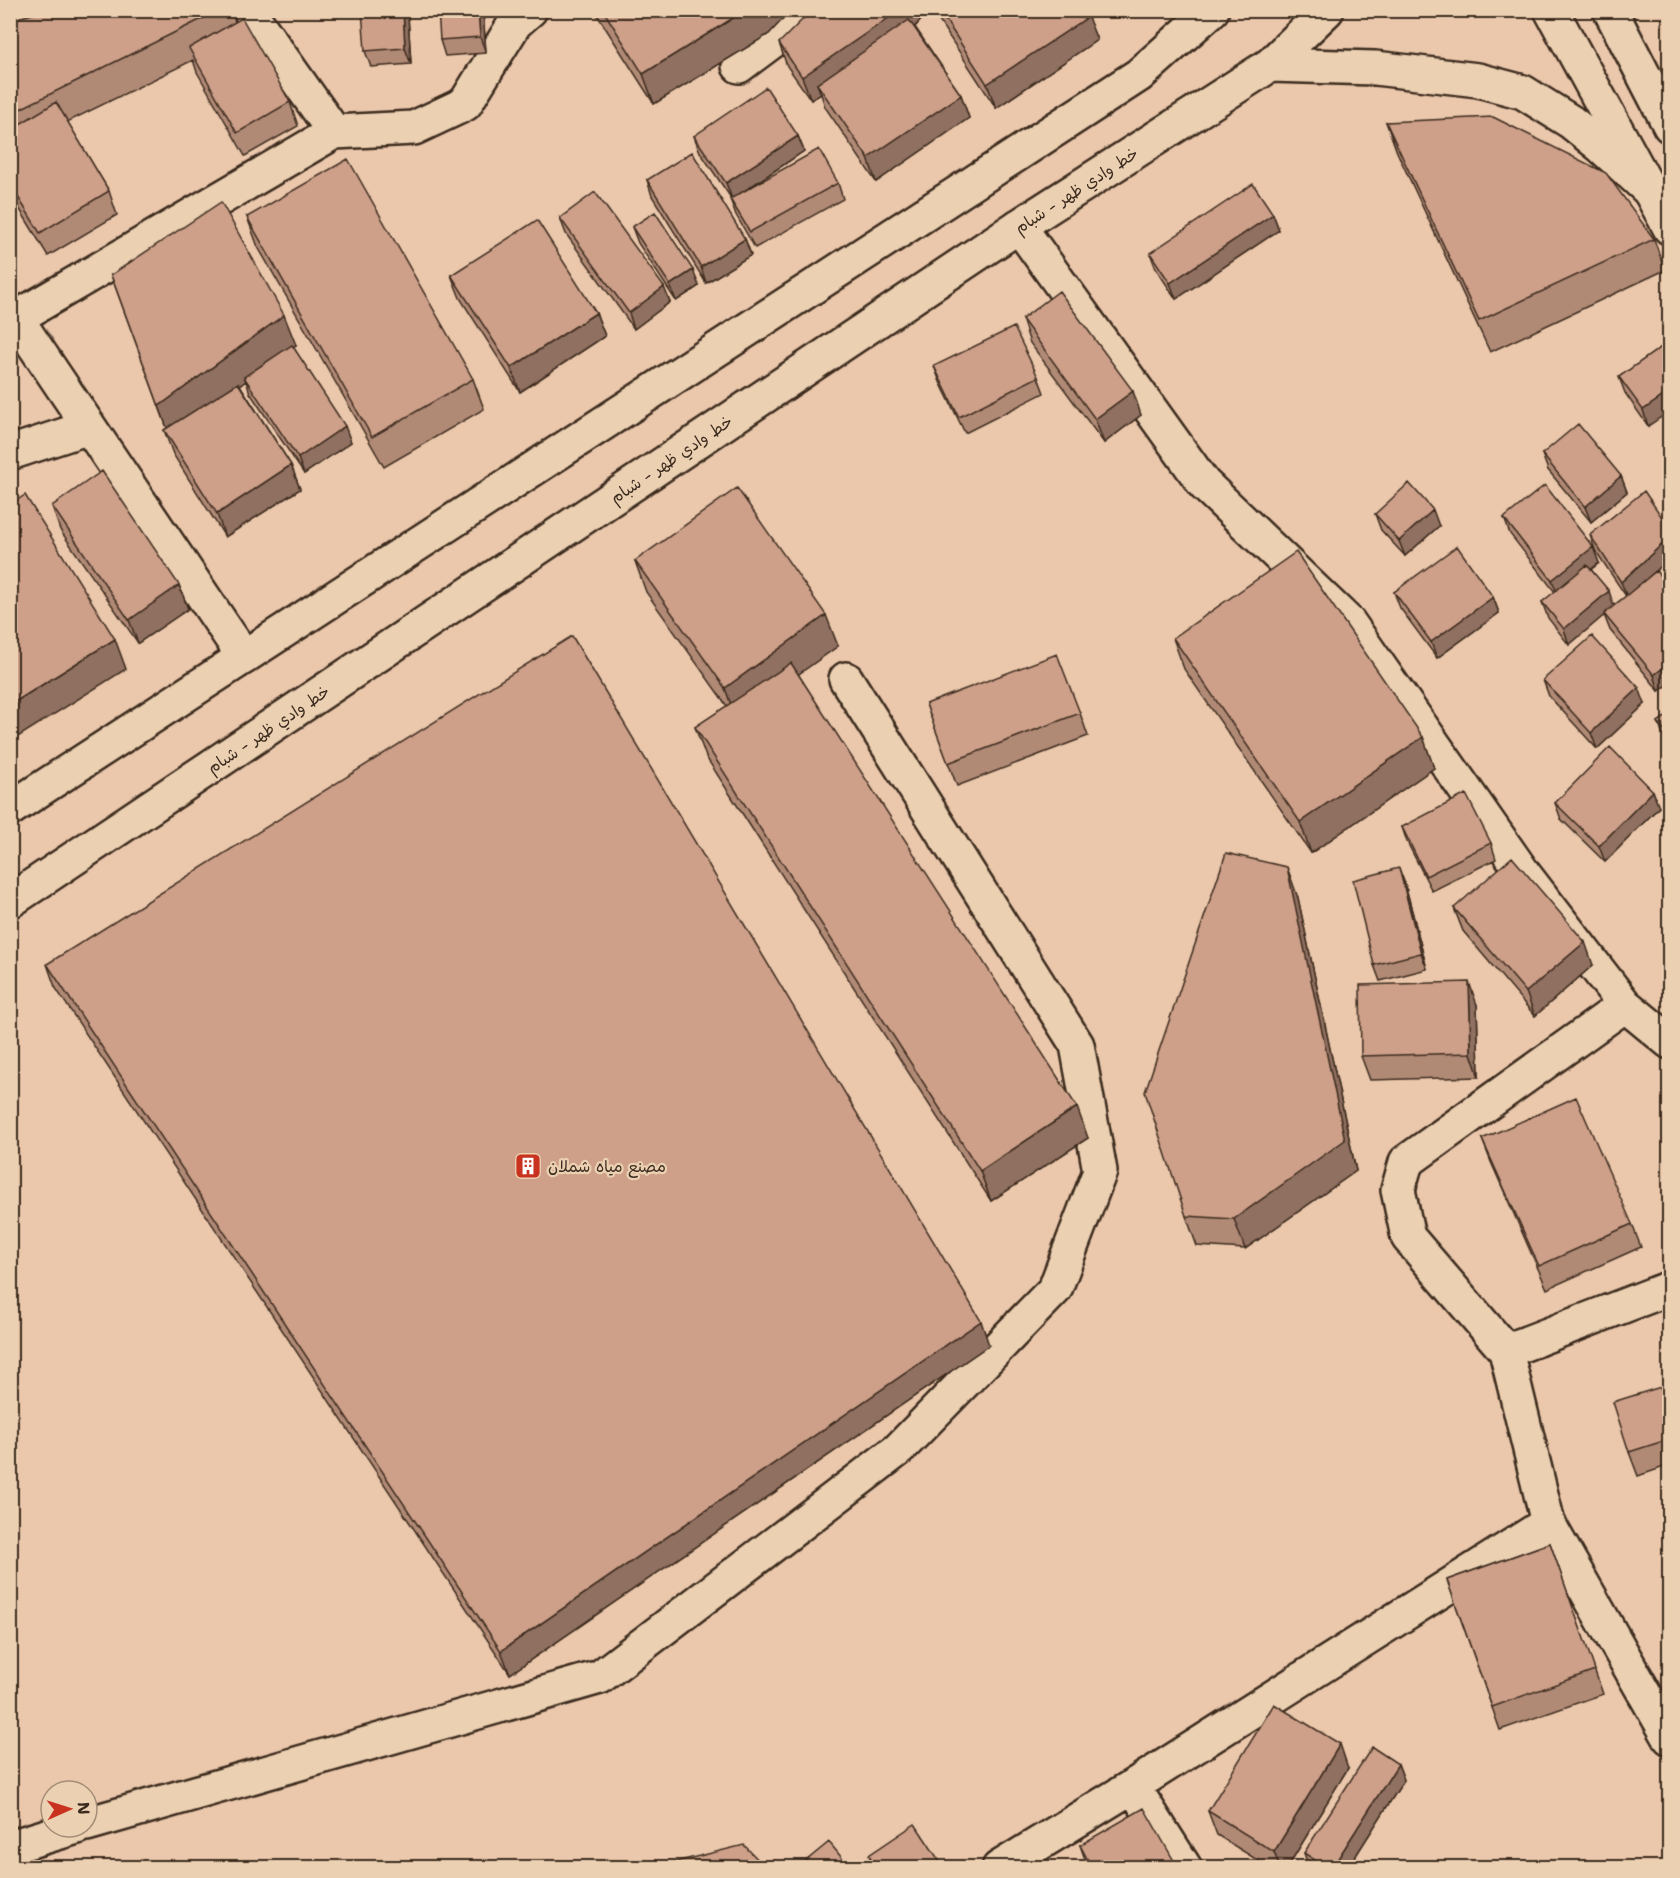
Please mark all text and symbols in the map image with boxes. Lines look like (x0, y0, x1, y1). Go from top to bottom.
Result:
street label: خط وادي ظهر - شبام (1010, 143, 1143, 240)
street label: خط وادي ظهر - شبام (606, 411, 738, 510)
street label: خط وادي ظهر - شبام (203, 681, 335, 780)
building icon: مصنع مياه شملان (513, 1151, 543, 1181)
place label: مصنع مياه شملان (548, 1156, 666, 1178)
north arrow (39, 1779, 99, 1839)
text: N (73, 1801, 94, 1815)

